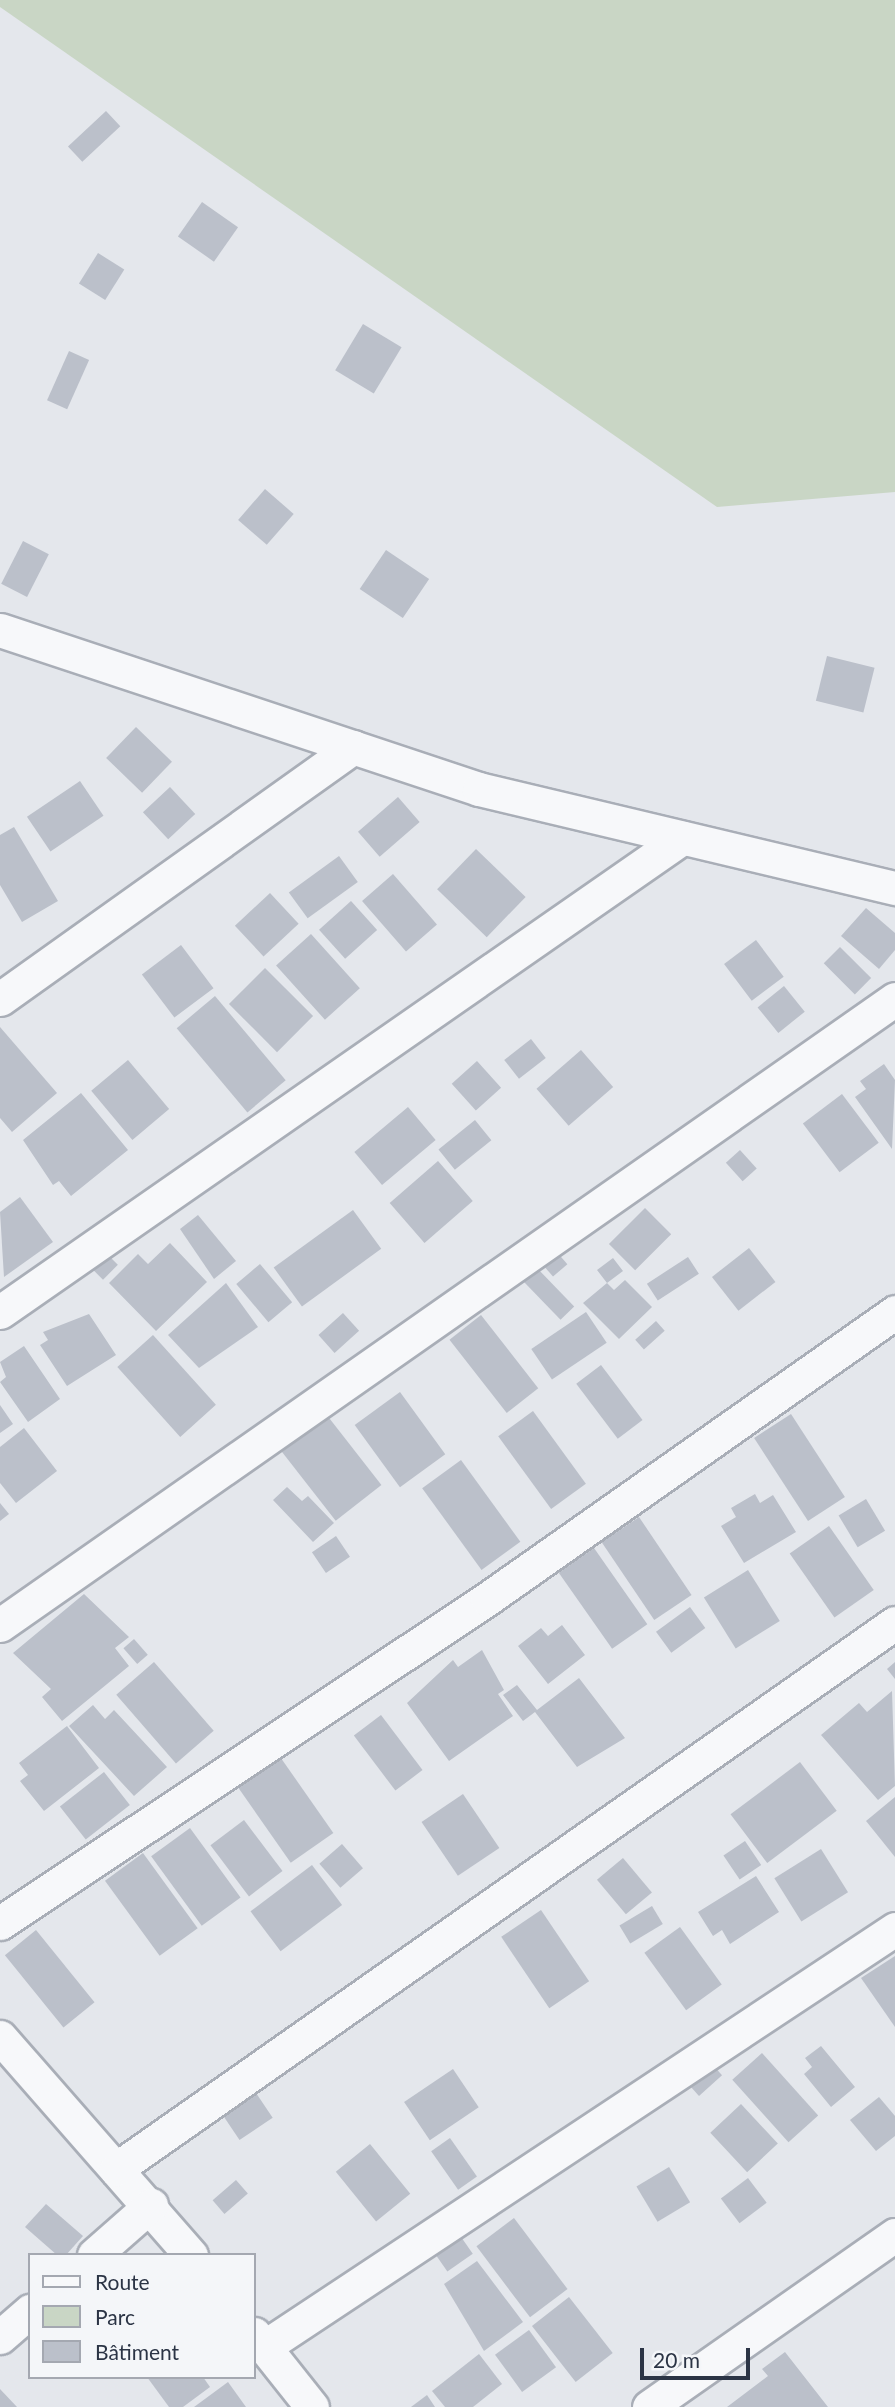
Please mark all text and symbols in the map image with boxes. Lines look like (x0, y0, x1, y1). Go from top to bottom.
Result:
legend (28, 2253, 256, 2379)
text: Route (95, 2269, 150, 2294)
text: Parc (95, 2304, 135, 2329)
scale bar (643, 2334, 753, 2378)
text: Bâtiment (95, 2339, 179, 2364)
text: 20 m (653, 2347, 700, 2372)

